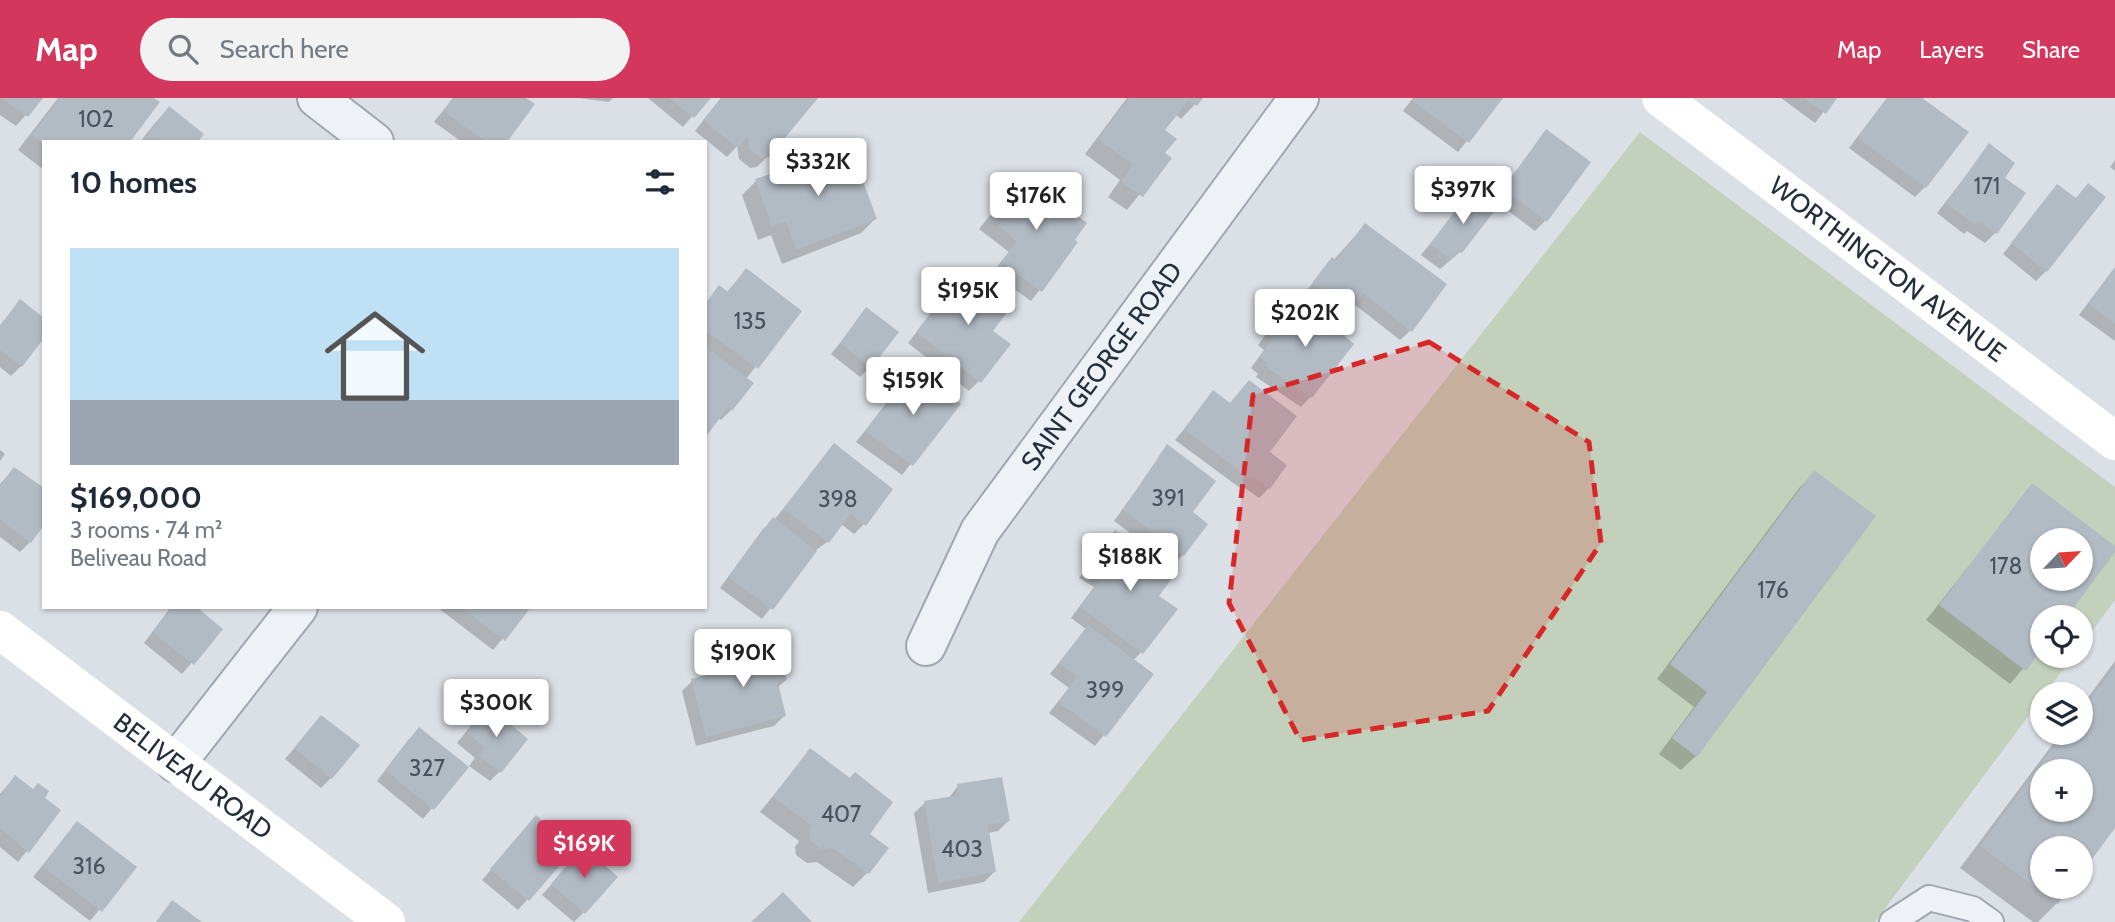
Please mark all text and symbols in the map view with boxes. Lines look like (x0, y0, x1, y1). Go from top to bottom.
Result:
search box (140, 18, 630, 81)
text: Map (35, 29, 98, 69)
icon: search (164, 30, 202, 68)
text: Search here (220, 33, 349, 65)
text: Map (1837, 35, 1881, 64)
text: Layers (1919, 35, 1984, 64)
text: Share (2022, 35, 2080, 64)
house number: 102 (78, 105, 114, 133)
pin: $332K (769, 139, 867, 198)
text: $332K (786, 147, 850, 175)
icon: filters (641, 163, 679, 201)
text: 10 homes (70, 164, 197, 201)
pin: $397K (1414, 166, 1512, 226)
street label: WORTHINGTON AVENUE (1763, 170, 2012, 369)
pin: $176K (987, 172, 1085, 232)
house number: 171 (1974, 172, 2000, 200)
text: $397K (1431, 175, 1495, 203)
text: $176K (1006, 181, 1066, 209)
street label: SAINT GEORGE ROAD (1014, 255, 1189, 477)
pin: $195K (919, 268, 1017, 327)
text: $195K (937, 276, 999, 304)
pin: $202K (1256, 289, 1354, 349)
icon: home (312, 293, 438, 419)
text: $202K (1271, 298, 1339, 326)
house number: 135 (734, 307, 766, 335)
pin: $159K (864, 358, 962, 417)
text: $159K (882, 366, 944, 394)
text: $169,000 (70, 479, 202, 516)
house number: 391 (1151, 484, 1185, 512)
house number: 398 (818, 485, 858, 513)
text: 3 rooms · 74 m² (70, 516, 222, 544)
north arrow (2030, 528, 2093, 592)
map controls (2030, 528, 2093, 899)
pin: $188K (1081, 533, 1179, 593)
text: $188K (1098, 542, 1162, 570)
text: Beliveau Road (70, 544, 207, 572)
house number: 178 (1989, 552, 2023, 580)
house number: 176 (1757, 576, 1789, 604)
button: locate (2030, 605, 2093, 668)
pin: $190K (694, 630, 792, 689)
text: $190K (710, 638, 776, 666)
house number: 399 (1086, 676, 1124, 704)
pin: $300K (447, 680, 545, 739)
button: layers (2030, 682, 2093, 745)
text: $300K (460, 688, 532, 716)
street label: BELIVEAU ROAD (107, 706, 279, 846)
house number: 327 (409, 754, 445, 782)
button: + (2030, 759, 2093, 822)
house number: 407 (821, 800, 862, 828)
pin: $169K (535, 820, 633, 880)
text: $169K (553, 829, 615, 857)
house number: 403 (941, 835, 983, 863)
button: − (2030, 836, 2093, 899)
house number: 316 (72, 852, 106, 880)

